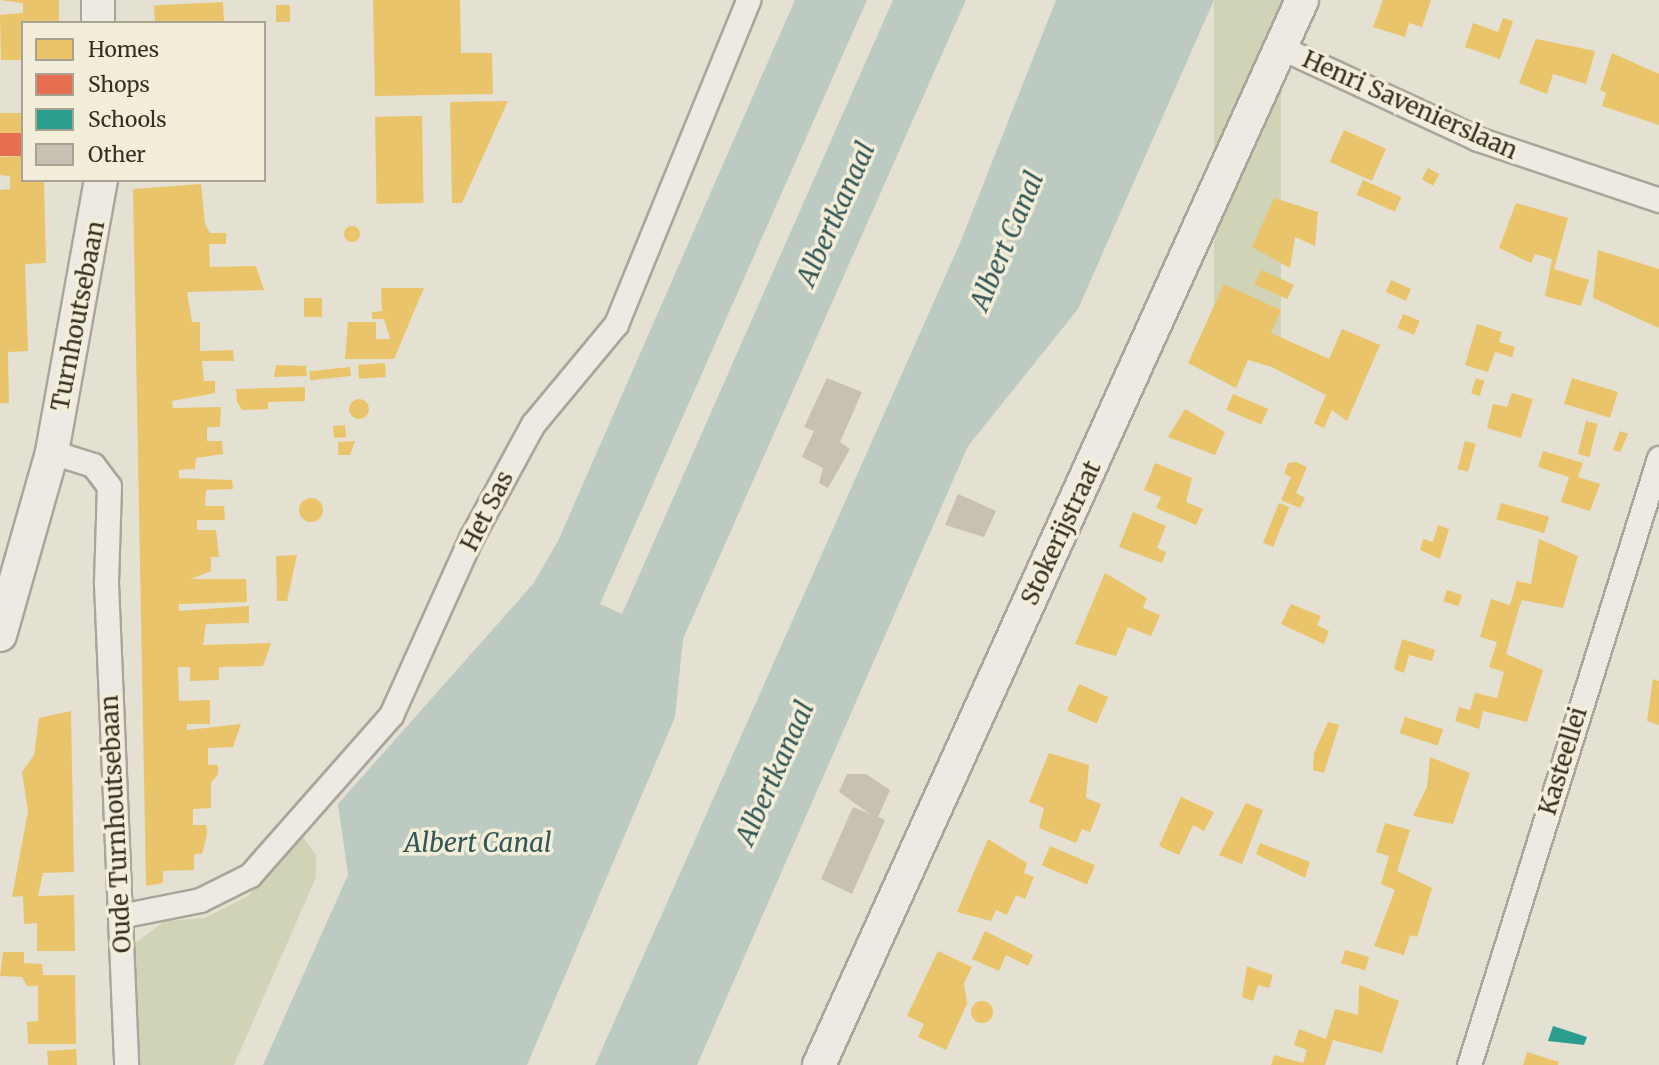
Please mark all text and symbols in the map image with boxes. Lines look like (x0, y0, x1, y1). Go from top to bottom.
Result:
legend (21, 21, 266, 182)
text: Homes (88, 36, 159, 63)
street label: Henri Savenierslaan (1298, 45, 1522, 165)
text: Shops (88, 71, 150, 98)
text: Schools (88, 106, 167, 133)
water label: Albertkanaal (790, 137, 882, 291)
text: Other (88, 141, 146, 168)
water label: Albert Canal (964, 167, 1050, 315)
street label: Turnhoutsebaan (45, 219, 111, 413)
street label: Stokerijstraat (1015, 456, 1107, 610)
street label: Het Sas (455, 466, 519, 556)
street label: Oude Turnhoutsebaan (95, 694, 137, 954)
water label: Albertkanaal (729, 696, 821, 850)
street label: Kasteellei (1533, 704, 1593, 818)
water label: Albert Canal (404, 827, 552, 859)

